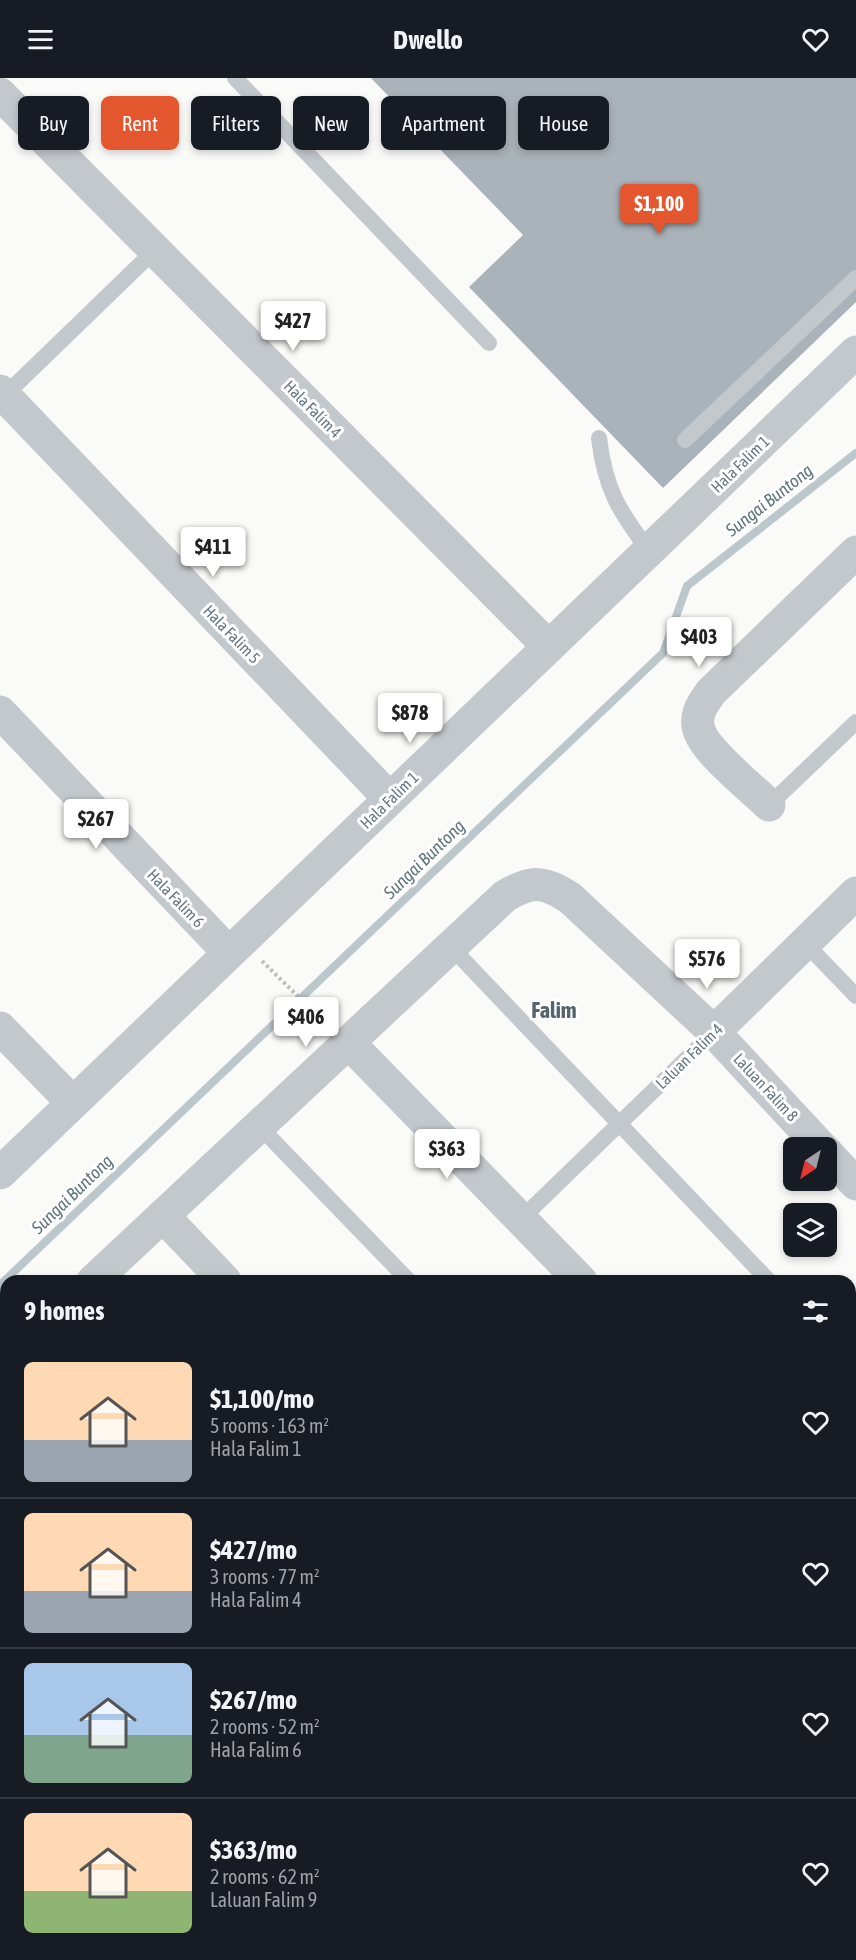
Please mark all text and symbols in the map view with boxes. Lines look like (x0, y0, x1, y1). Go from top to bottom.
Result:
icon: menu (24, 23, 57, 56)
icon: heart (799, 23, 832, 56)
text: Dwello (393, 24, 463, 55)
chip: Buy (18, 96, 89, 150)
chip: Rent (101, 96, 179, 150)
chip: Filters (191, 96, 281, 150)
chip: New (293, 96, 369, 150)
chip: Apartment (381, 96, 506, 150)
chip: House (518, 96, 609, 150)
pin: $1,100 (610, 184, 708, 235)
text: $1,100 (634, 192, 684, 215)
pin: $427 (257, 301, 329, 352)
text: $427 (275, 309, 311, 332)
street label: Hala Falim 4 (281, 377, 345, 441)
street label: Hala Falim 1 (707, 432, 773, 496)
water label: Sungai Buntong (720, 459, 817, 541)
pin: $411 (177, 527, 249, 578)
text: $411 (195, 535, 231, 558)
street label: Hala Falim 5 (200, 601, 264, 667)
pin: $403 (663, 617, 735, 668)
text: $403 (681, 625, 717, 648)
pin: $878 (374, 693, 446, 744)
text: $878 (392, 701, 428, 724)
street label: Hala Falim 1 (356, 768, 422, 832)
pin: $267 (60, 799, 132, 850)
text: $267 (78, 807, 114, 830)
water label: Sungai Buntong (378, 815, 469, 904)
street label: Hala Falim 6 (144, 865, 208, 931)
pin: $576 (671, 939, 743, 990)
text: $576 (689, 947, 725, 970)
pin: $406 (270, 997, 342, 1048)
district label: Falim (531, 997, 577, 1023)
text: $406 (288, 1005, 324, 1028)
street label: Laluan Falim 4 (652, 1020, 726, 1092)
street label: Laluan Falim 8 (730, 1050, 802, 1124)
pin: $363 (411, 1129, 483, 1180)
text: $363 (429, 1137, 465, 1160)
north arrow (783, 1137, 837, 1191)
map controls (783, 1137, 837, 1257)
water label: Sungai Buntong (26, 1150, 117, 1239)
button: layers (783, 1203, 837, 1257)
icon: filters (799, 1295, 832, 1328)
text: 9 homes (24, 1296, 104, 1326)
text: $1,100/mo (210, 1384, 314, 1414)
icon: home (72, 1386, 144, 1458)
icon: heart (799, 1406, 832, 1439)
text: 5 rooms · 163 m² (210, 1414, 329, 1437)
text: Hala Falim 1 (210, 1437, 302, 1460)
text: $427/mo (210, 1535, 297, 1565)
icon: home (72, 1537, 144, 1609)
icon: heart (799, 1557, 832, 1590)
text: 3 rooms · 77 m² (210, 1565, 320, 1588)
text: Hala Falim 4 (210, 1588, 302, 1611)
text: $267/mo (210, 1685, 297, 1715)
icon: home (72, 1687, 144, 1759)
icon: heart (799, 1707, 832, 1740)
text: 2 rooms · 52 m² (210, 1715, 320, 1738)
text: Hala Falim 6 (210, 1738, 302, 1761)
text: $363/mo (210, 1835, 297, 1865)
icon: home (72, 1837, 144, 1909)
icon: heart (799, 1857, 832, 1890)
text: 2 rooms · 62 m² (210, 1865, 320, 1888)
text: Laluan Falim 9 (210, 1888, 317, 1911)

